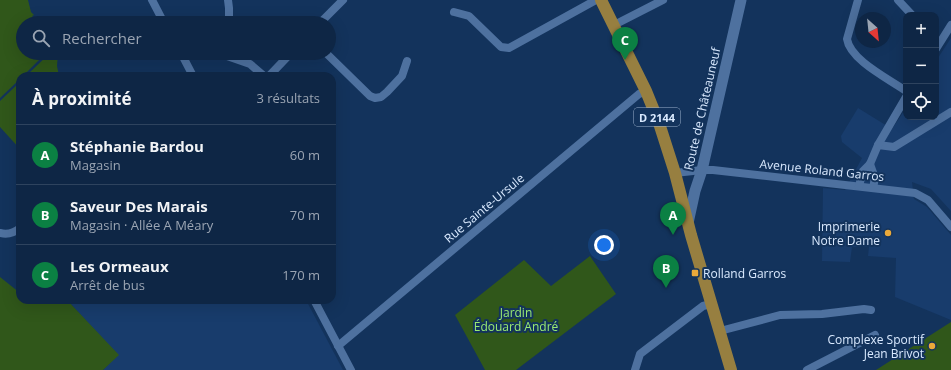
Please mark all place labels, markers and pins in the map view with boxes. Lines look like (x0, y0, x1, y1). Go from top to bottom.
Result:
pin: C (612, 27, 638, 60)
pin: A (660, 202, 686, 235)
place label: Imprimerie Notre Dame (811, 218, 880, 249)
marker: Imprimerie Notre Dame (883, 228, 893, 238)
pin: B (653, 255, 679, 288)
place label: Rolland Garros (703, 265, 787, 282)
marker: Rolland Garros (690, 268, 700, 278)
place label: Complexe Sportif Jean Brivot (827, 331, 925, 362)
marker: Complexe Sportif Jean Brivot (927, 341, 937, 351)

